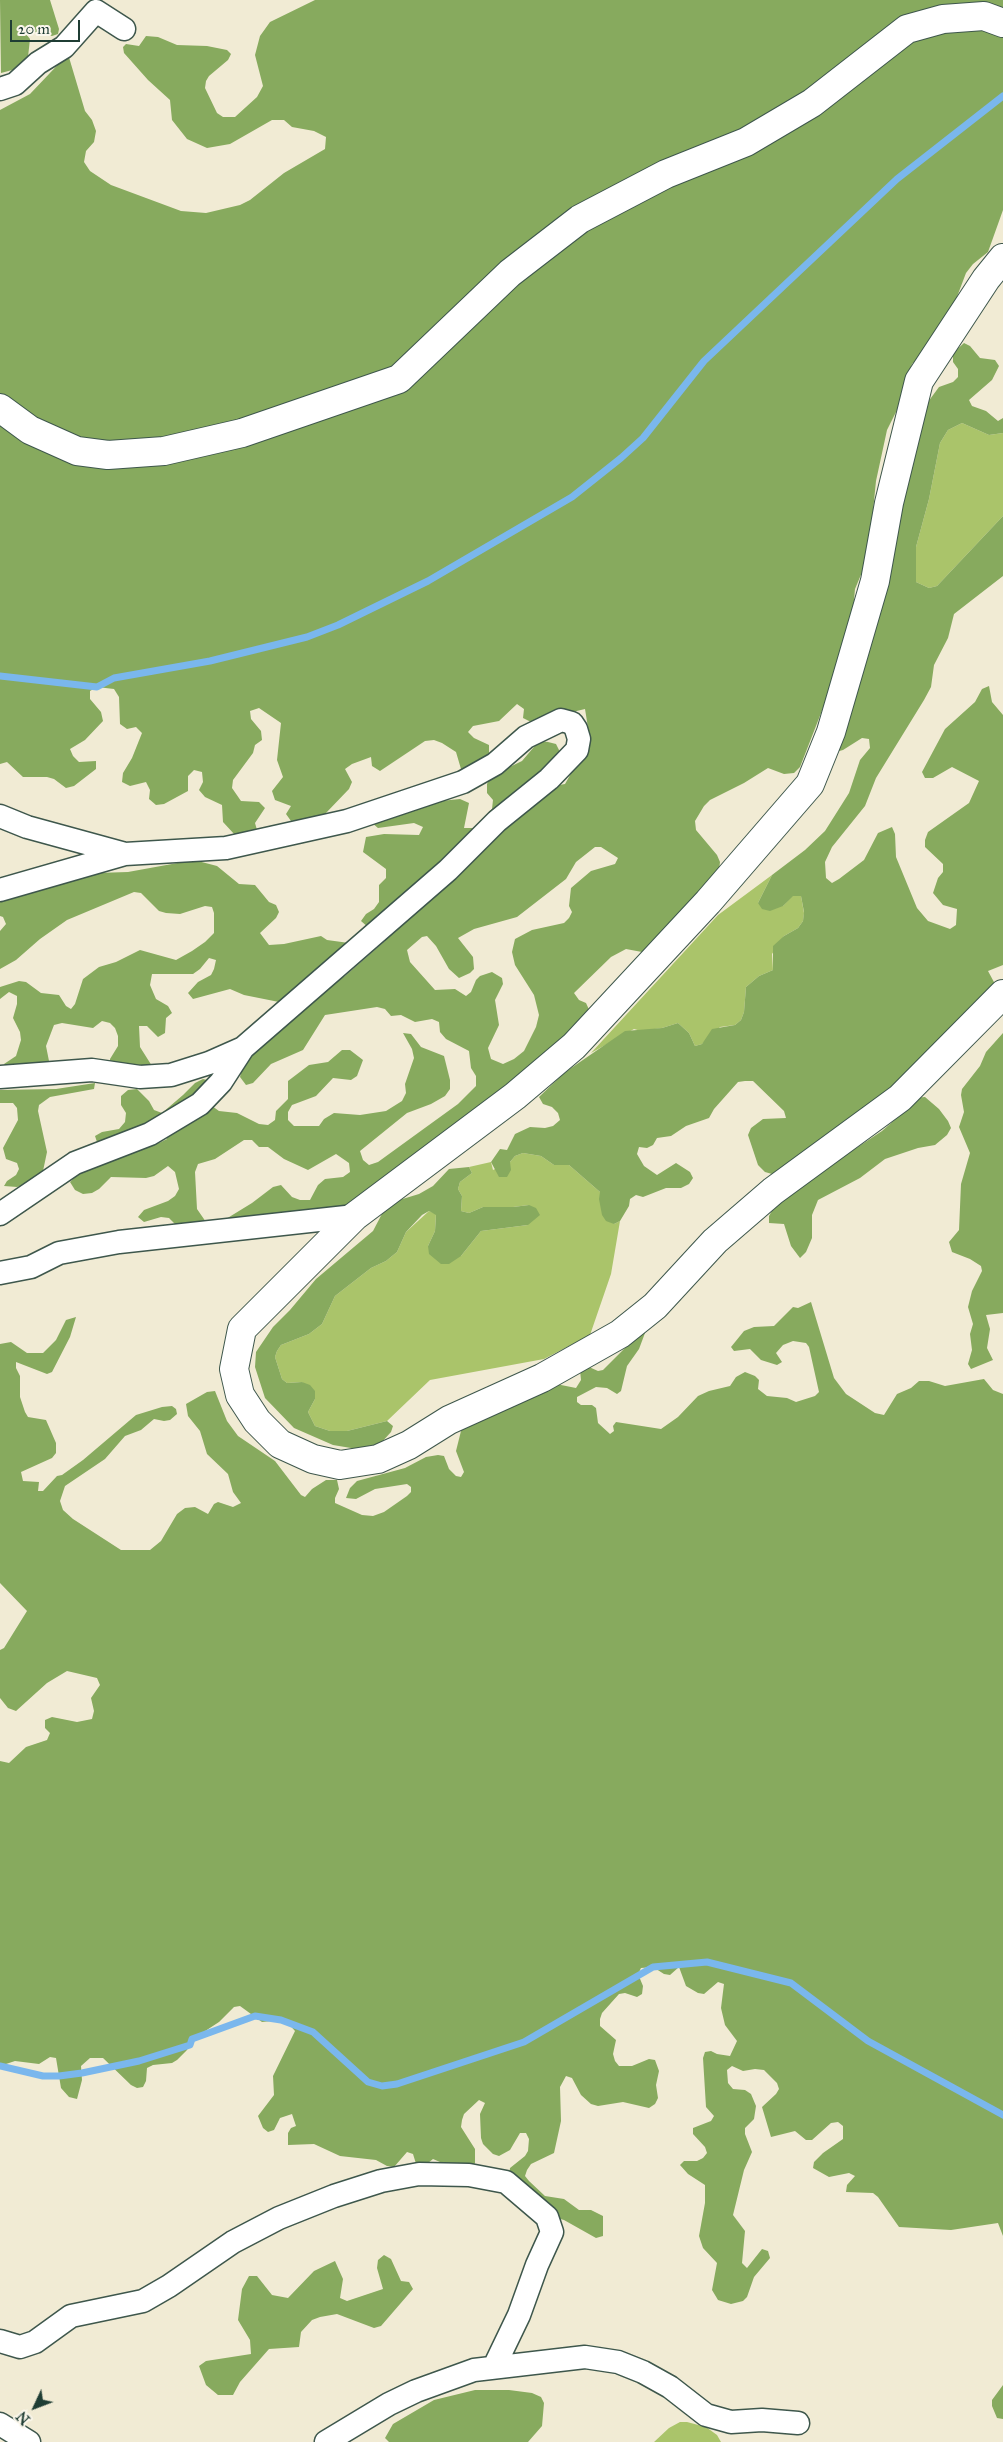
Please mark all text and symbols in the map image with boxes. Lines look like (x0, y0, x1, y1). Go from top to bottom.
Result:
scale bar (12, 10, 82, 42)
text: 20 m (18, 20, 50, 38)
north arrow (10, 2382, 60, 2432)
text: N (13, 2407, 34, 2428)

